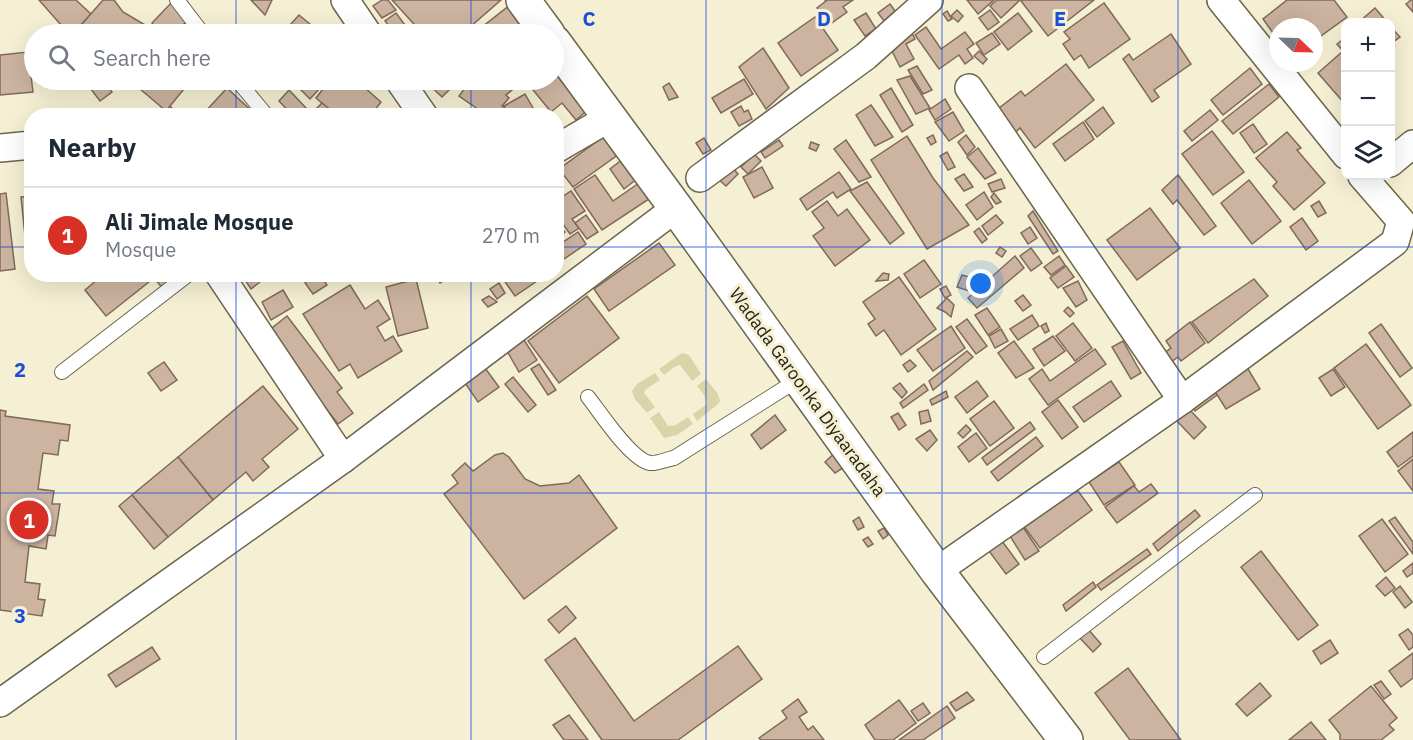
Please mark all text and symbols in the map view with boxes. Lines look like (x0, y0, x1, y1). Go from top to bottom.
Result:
text: C (582, 5, 596, 32)
text: D (817, 5, 831, 32)
text: E (1054, 5, 1066, 32)
north arrow (1269, 18, 1323, 72)
map controls (1341, 18, 1395, 180)
button: + (1341, 18, 1395, 72)
search box (24, 24, 564, 90)
icon: search (45, 41, 78, 74)
text: Search here (93, 43, 211, 72)
button: − (1341, 72, 1395, 126)
button: layers (1341, 126, 1395, 180)
text: Nearby (48, 130, 136, 164)
text: Ali Jimale Mosque (105, 207, 294, 236)
text: 1 (62, 222, 74, 249)
text: 270 m (482, 222, 540, 249)
text: Mosque (105, 236, 176, 263)
your location (966, 269, 995, 298)
street label: Wadada Garoonka Diyaaradaha (724, 283, 892, 501)
text: 2 (14, 356, 26, 383)
pin: 1 (9, 498, 48, 542)
text: 3 (14, 602, 26, 629)

